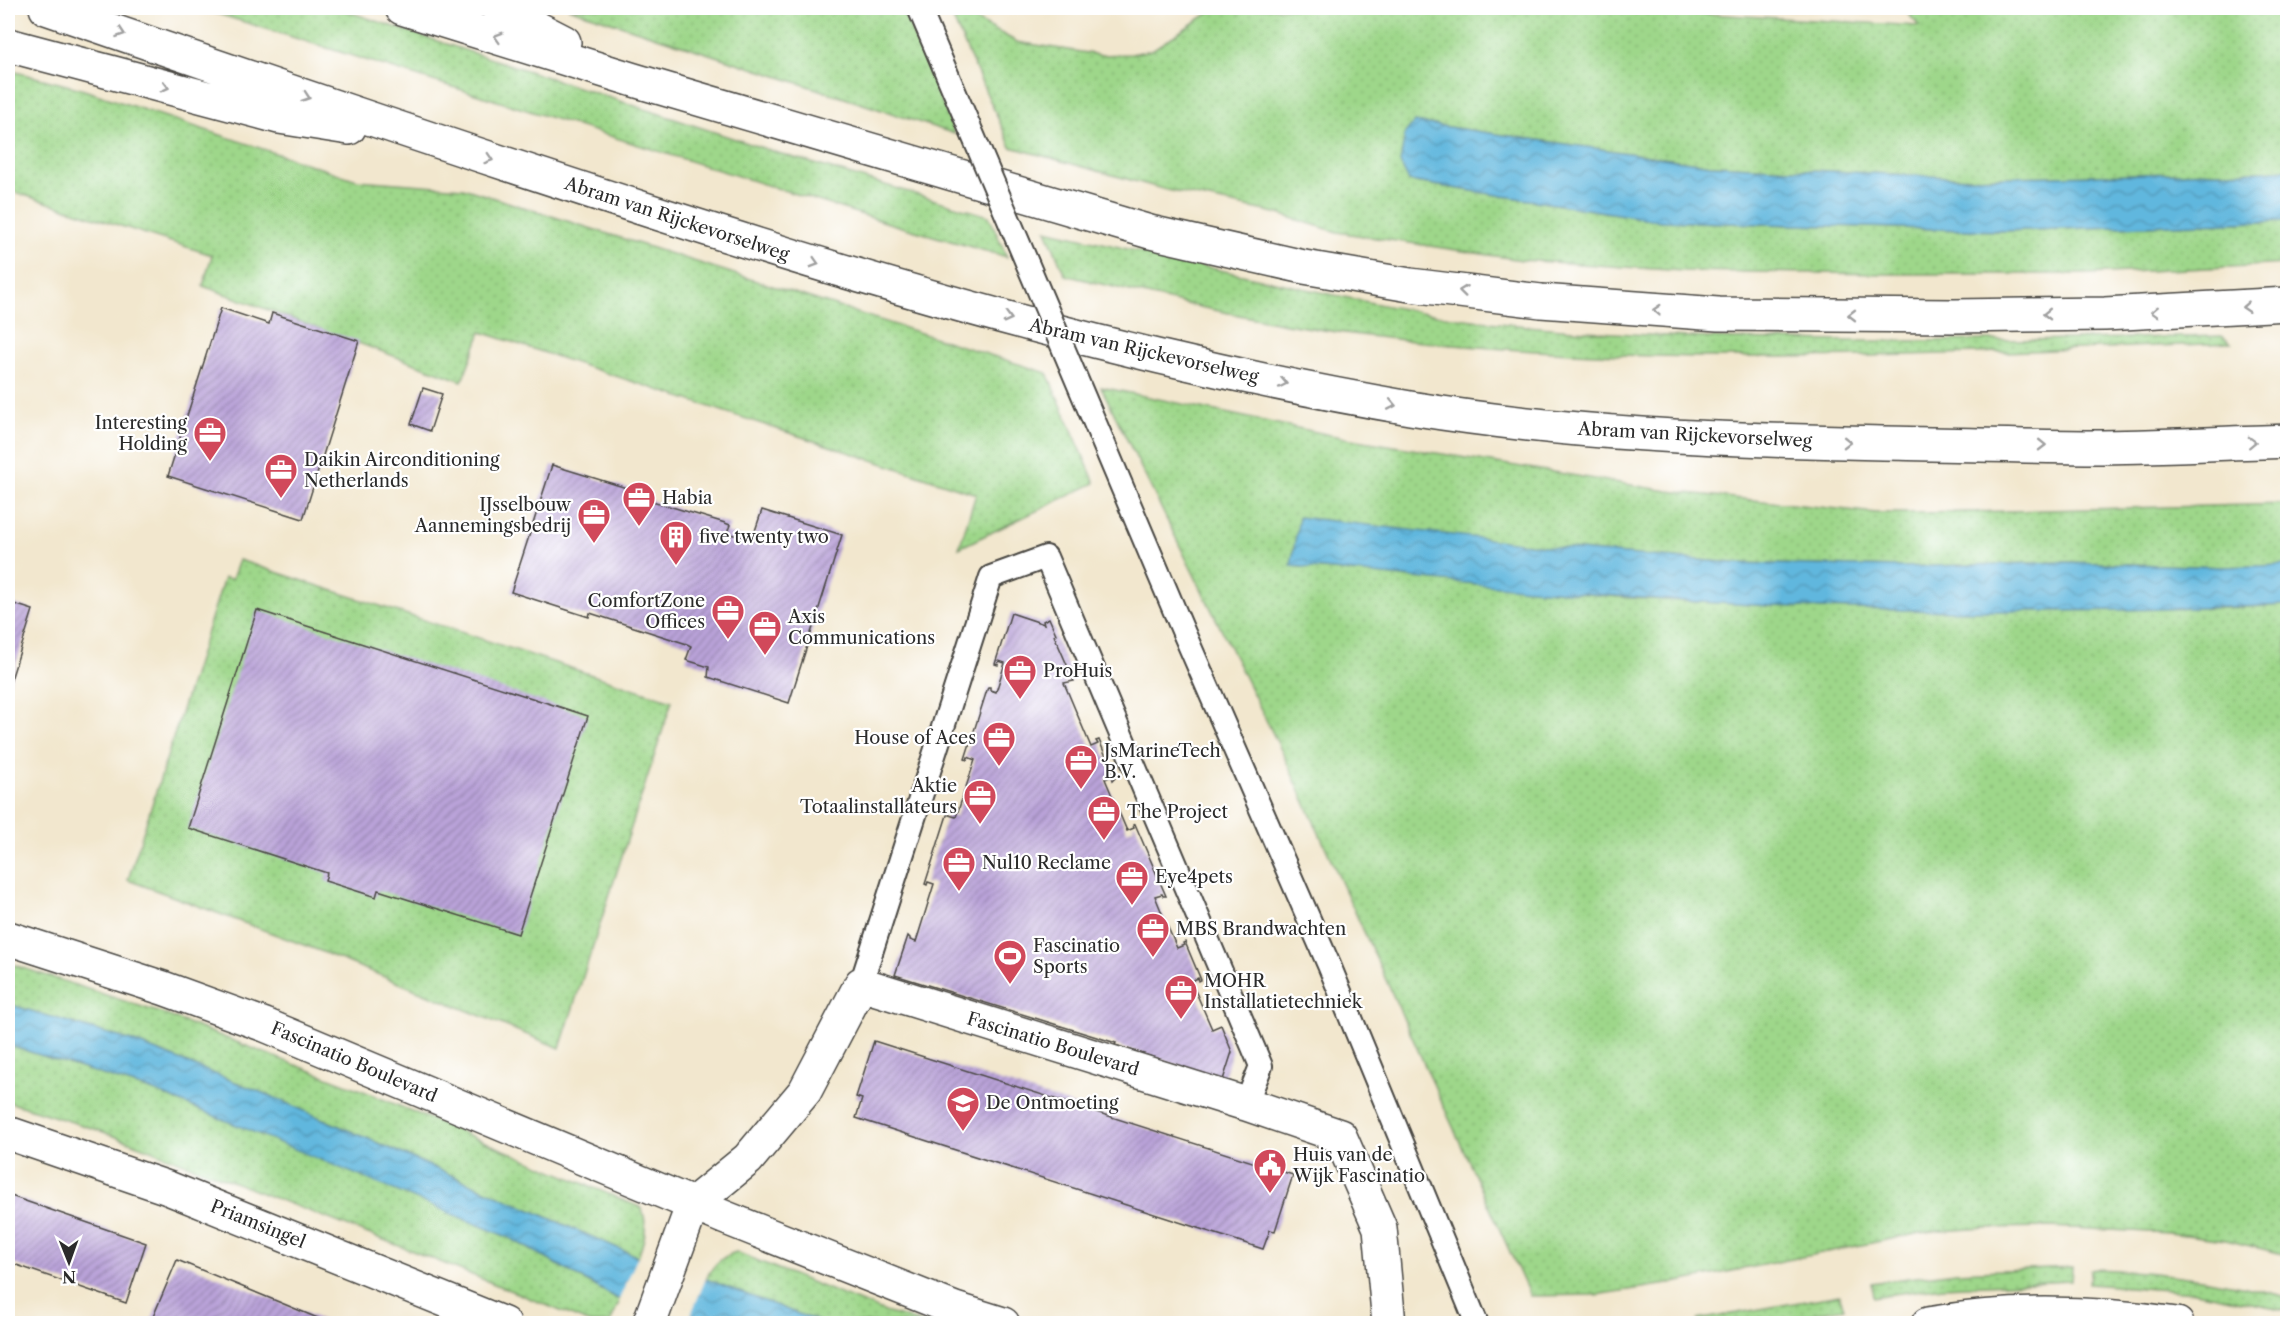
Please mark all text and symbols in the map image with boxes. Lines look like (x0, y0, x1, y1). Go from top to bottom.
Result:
one-way arrow (115, 26, 126, 39)
one-way arrow (493, 32, 504, 45)
one-way arrow (160, 80, 170, 92)
one-way arrow (300, 90, 311, 103)
one-way arrow (483, 152, 494, 165)
street label: Abram van Rijckevorselweg (561, 172, 792, 266)
one-way arrow (809, 256, 820, 268)
one-way arrow (1458, 286, 1467, 298)
one-way arrow (2242, 300, 2251, 313)
one-way arrow (1652, 304, 1661, 317)
one-way arrow (2151, 305, 2160, 318)
one-way arrow (2042, 308, 2051, 321)
one-way arrow (1847, 309, 1856, 321)
one-way arrow (1003, 311, 1013, 324)
street label: Abram van Rijckevorselweg (1026, 314, 1261, 388)
one-way arrow (1277, 376, 1287, 389)
one-way arrow (1387, 398, 1397, 411)
place label: Interesting Holding (95, 412, 187, 455)
office icon: Interesting Holding (192, 415, 228, 462)
street label: Abram van Rijckevorselweg (1576, 418, 1813, 452)
one-way arrow (1842, 436, 1851, 448)
one-way arrow (2248, 436, 2257, 449)
one-way arrow (2037, 439, 2046, 452)
place label: Daikin Airconditioning Netherlands (304, 449, 500, 492)
office icon: Daikin Airconditioning Netherlands (263, 452, 299, 499)
office icon: Habia (621, 480, 657, 527)
place label: Habia (662, 487, 713, 509)
place label: IJsselbouw Aannemingsbedrij (414, 494, 572, 537)
office icon: IJsselbouw Aannemingsbedrij (576, 497, 612, 544)
building icon: five twenty two (658, 519, 694, 566)
place label: five twenty two (699, 526, 829, 548)
place label: ComfortZone Offices (588, 590, 705, 633)
office icon: ComfortZone Offices (710, 593, 746, 640)
place label: Axis Communications (787, 606, 935, 649)
office icon: Axis Communications (747, 609, 783, 656)
office icon: ProHuis (1002, 653, 1038, 700)
place label: ProHuis (1043, 660, 1112, 682)
office icon: House of Aces (981, 720, 1017, 767)
place label: House of Aces (854, 727, 976, 749)
place label: JsMarineTech B.V. (1101, 740, 1221, 783)
office icon: JsMarineTech B.V. (1063, 743, 1099, 790)
place label: Aktie Totaalinstallateurs (800, 775, 957, 818)
office icon: Aktie Totaalinstallateurs (962, 778, 998, 825)
office icon: The Project (1086, 794, 1122, 841)
place label: The Project (1127, 801, 1229, 823)
office icon: Nul10 Reclame (941, 845, 977, 892)
place label: Nul10 Reclame (982, 852, 1111, 874)
office icon: Eye4pets (1114, 859, 1150, 906)
place label: Eye4pets (1155, 866, 1233, 888)
office icon: MBS Brandwachten (1135, 911, 1171, 958)
place label: MBS Brandwachten (1176, 918, 1346, 940)
place label: Fascinatio Sports (1033, 935, 1120, 978)
sports icon: Fascinatio Sports (992, 938, 1028, 985)
place label: MOHR Installatietechniek (1204, 970, 1364, 1013)
office icon: MOHR Installatietechniek (1163, 973, 1199, 1020)
street label: Fascinatio Boulevard (964, 1007, 1142, 1081)
street label: Fascinatio Boulevard (268, 1017, 441, 1107)
school or university icon: De Ontmoeting (945, 1085, 981, 1132)
place label: De Ontmoeting (986, 1092, 1119, 1114)
place label: Huis van de Wijk Fascinatio (1292, 1144, 1425, 1187)
public building icon: Huis van de Wijk Fascinatio (1252, 1147, 1288, 1194)
street label: Priamsingel (207, 1195, 309, 1253)
north arrow (39, 1232, 99, 1292)
text: N (62, 1267, 76, 1287)

